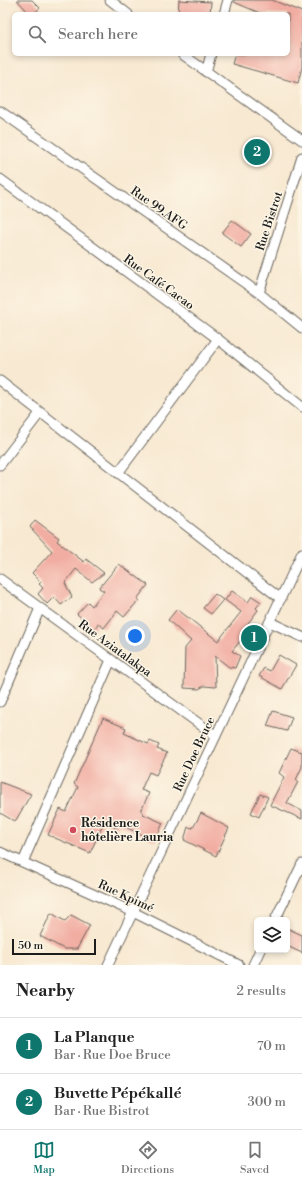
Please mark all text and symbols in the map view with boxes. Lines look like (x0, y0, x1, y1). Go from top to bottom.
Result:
search box (12, 12, 290, 56)
icon: search (26, 23, 48, 45)
text: Search here (58, 25, 138, 44)
pin: 2 (244, 137, 270, 167)
street label: Rue 99.AFG (127, 183, 190, 234)
street label: Rue Bistrot (253, 189, 286, 253)
street label: Rue Café Cacao (120, 252, 197, 313)
street label: Rue Aziatalakpa (75, 617, 155, 681)
pin: 1 (241, 623, 267, 653)
your location (125, 626, 145, 646)
street label: Rue Doe Bruce (171, 714, 218, 794)
place label: Résidence hôtelière Lauria (81, 816, 174, 845)
marker: Résidence hôtelière Lauria (68, 825, 78, 835)
street label: Rue Kpimé (95, 877, 156, 916)
map controls (254, 917, 290, 953)
button: layers (254, 917, 290, 953)
scale bar (12, 937, 96, 956)
text: 50 m (18, 939, 43, 953)
text: Nearby (16, 980, 75, 1002)
text: 2 results (237, 983, 286, 999)
text: La Planque (54, 1028, 135, 1047)
text: 1 (26, 1038, 32, 1054)
text: 70 m (257, 1038, 286, 1054)
text: Bar · Rue Doe Bruce (54, 1047, 171, 1063)
text: Buvette Pépékallé (54, 1084, 181, 1103)
text: 2 (25, 1094, 33, 1110)
text: 300 m (248, 1094, 286, 1110)
text: Bar · Rue Bistrot (54, 1103, 150, 1119)
tab: Map (33, 1139, 55, 1177)
tab: Directions (121, 1139, 174, 1177)
tab: Saved (240, 1139, 269, 1177)

